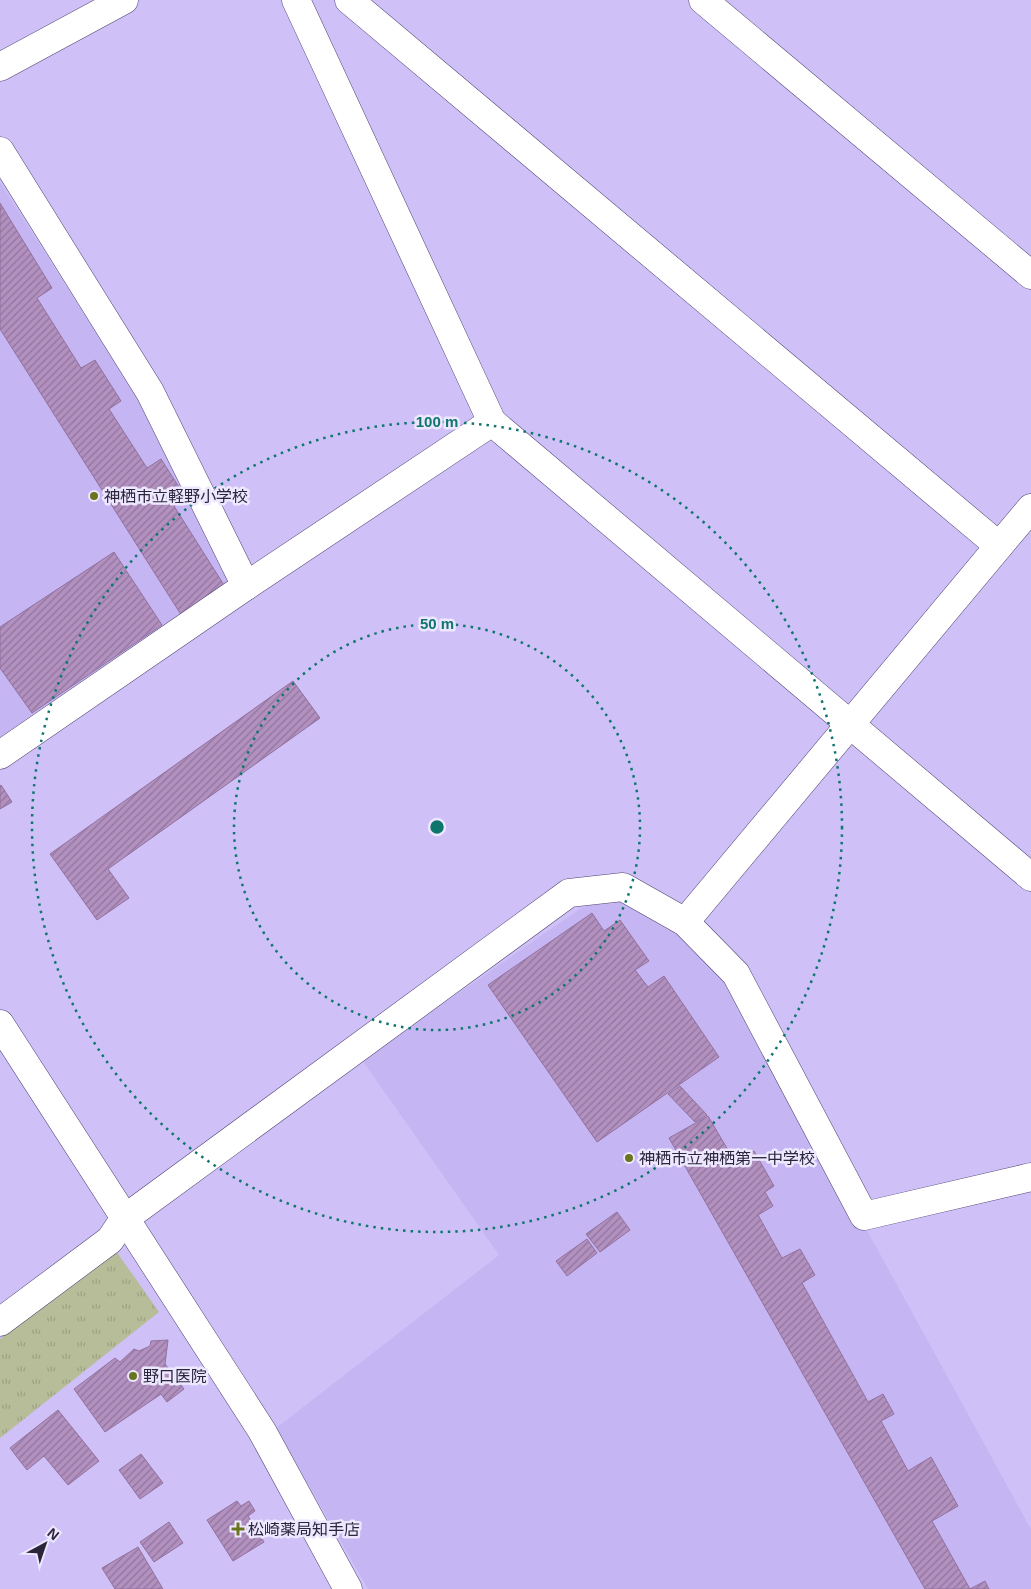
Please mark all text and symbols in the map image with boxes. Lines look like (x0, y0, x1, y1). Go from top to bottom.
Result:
text: 100 m (416, 413, 458, 430)
place label: 神栖市立軽野小学校 (104, 488, 248, 505)
marker: 神栖市立軽野小学校 (88, 490, 100, 502)
text: 50 m (420, 615, 454, 632)
centre of rings (428, 818, 446, 836)
place label: 神栖市立神栖第一中学校 (639, 1150, 815, 1167)
marker: 神栖市立神栖第一中学校 (623, 1152, 635, 1164)
place label: 野口医院 (143, 1368, 207, 1385)
marker: 野口医院 (127, 1370, 139, 1382)
north arrow (20, 1519, 70, 1569)
place label: 松崎薬局知手店 (248, 1521, 360, 1538)
marker: 松崎薬局知手店 (232, 1523, 244, 1535)
text: N (44, 1525, 62, 1543)

